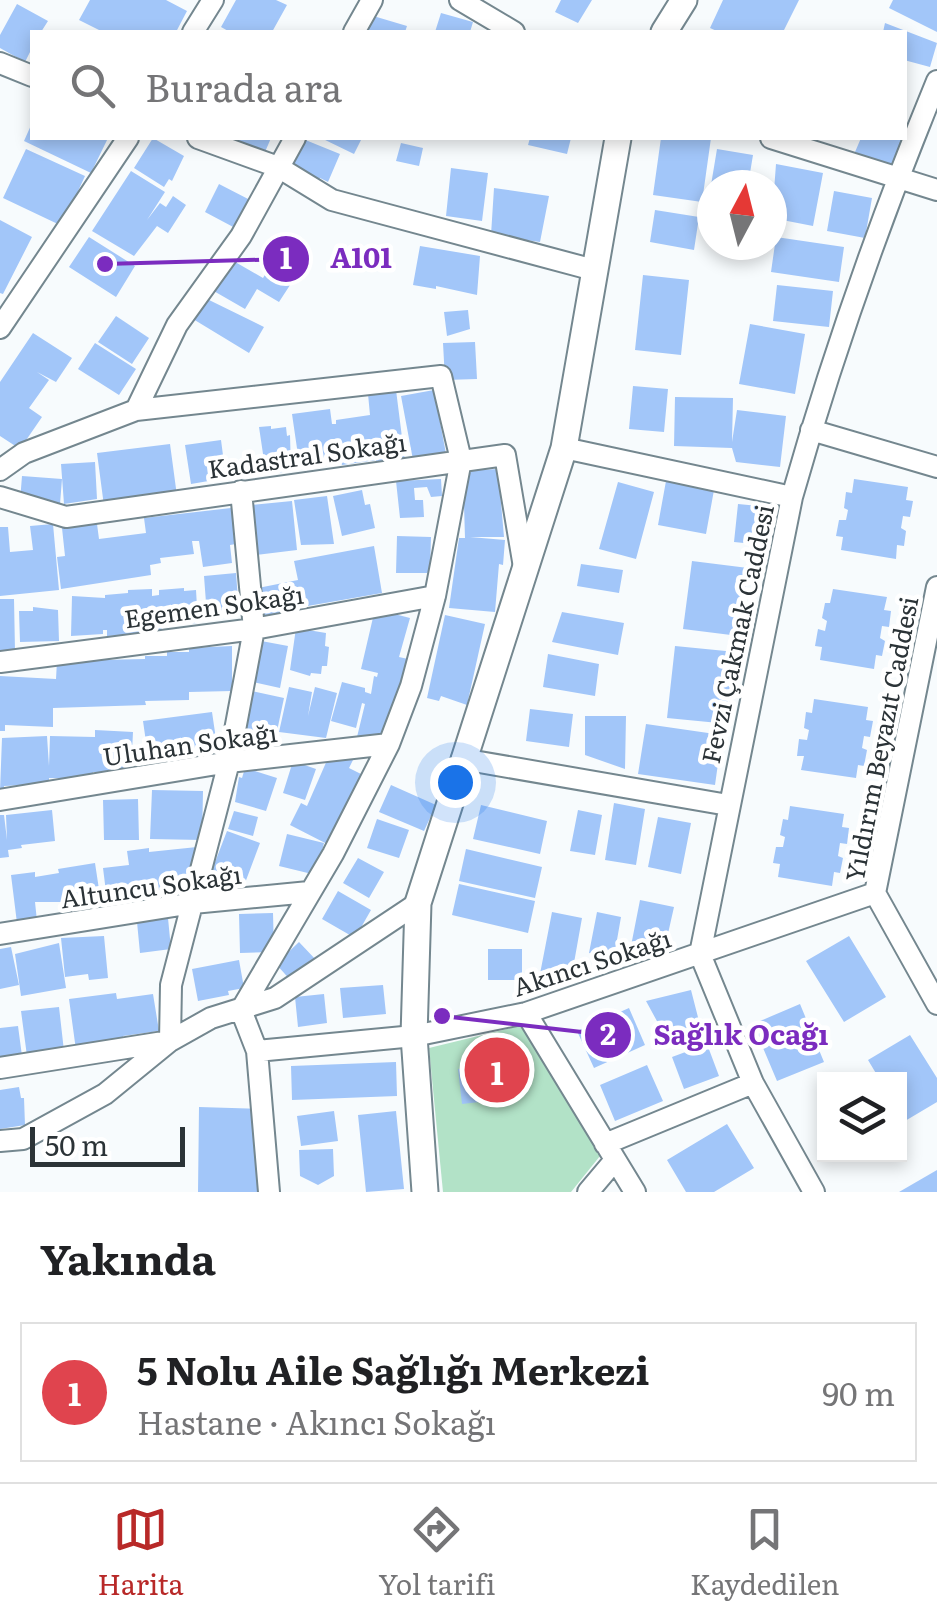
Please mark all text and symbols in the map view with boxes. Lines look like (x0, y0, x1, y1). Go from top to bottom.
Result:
search box (30, 30, 907, 140)
text: Burada ara (145, 57, 342, 114)
icon: search (65, 58, 120, 113)
north arrow (697, 170, 787, 260)
callout: A101 (261, 230, 412, 288)
text: 1 (280, 234, 292, 278)
text: A101 (330, 235, 392, 277)
street label: Kadastral Sokağı (205, 422, 408, 487)
street label: Fevzi Çakmak Caddesi (691, 501, 782, 767)
street label: Egemen Sokağı (122, 575, 306, 636)
street label: Yıldırım Beyazıt Caddesi (835, 593, 926, 884)
street label: Uluhan Sokağı (100, 713, 279, 774)
your location (430, 757, 481, 808)
street label: Altuncu Sokağı (58, 855, 244, 917)
street label: Akıncı Sokağı (508, 919, 675, 1005)
callout: Sağlık Ocağı (583, 1006, 848, 1064)
text: 2 (600, 1010, 616, 1054)
text: Sağlık Ocağı (653, 1012, 829, 1054)
pin: 1 (464, 1032, 530, 1108)
map controls (817, 1072, 907, 1162)
button: layers (817, 1072, 907, 1162)
scale bar (30, 1122, 185, 1166)
text: 50 m (45, 1123, 108, 1165)
text: Yakında (40, 1226, 216, 1288)
text: 5 Nolu Aile Sağlığı Merkezi (137, 1340, 649, 1397)
text: 1 (68, 1368, 81, 1416)
text: 90 m (822, 1368, 895, 1416)
text: Hastane · Akıncı Sokağı (137, 1397, 496, 1445)
tab: Harita (97, 1502, 184, 1604)
tab: Yol tarifi (378, 1502, 495, 1604)
tab: Kaydedilen (690, 1502, 840, 1604)

